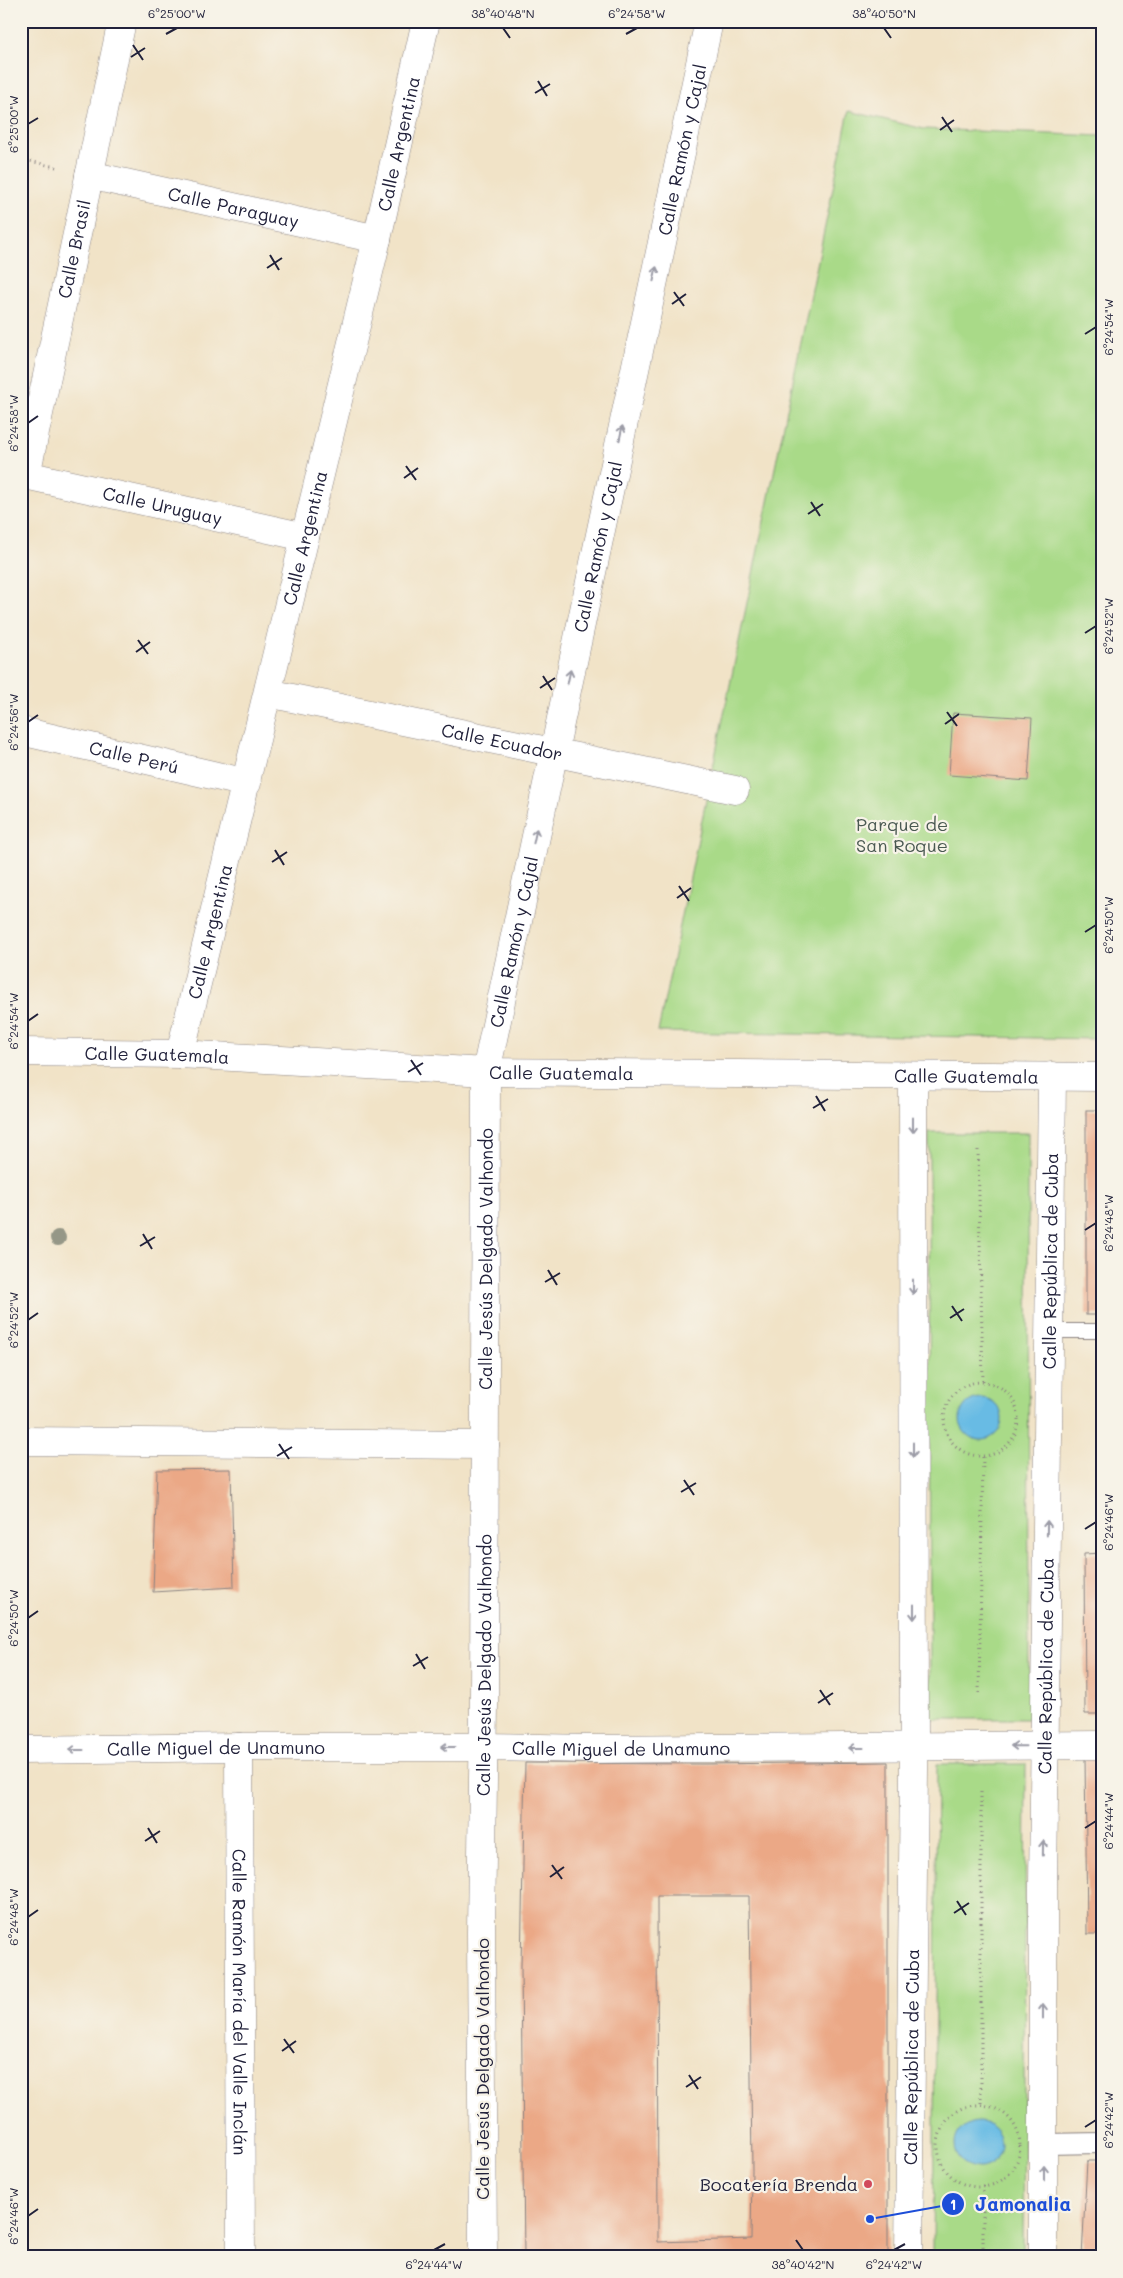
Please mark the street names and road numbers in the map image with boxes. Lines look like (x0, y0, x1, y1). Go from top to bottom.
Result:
street label: Calle Ramón y Cajal (652, 62, 712, 237)
street label: Calle Argentina (372, 74, 425, 214)
street label: Calle Paraguay (166, 181, 301, 233)
street label: Calle Brasil (52, 197, 96, 301)
street label: Calle Ramón y Cajal (568, 459, 627, 635)
street label: Calle Argentina (277, 468, 333, 608)
street label: Calle Uruguay (100, 480, 225, 530)
street label: Calle Ecuador (439, 717, 565, 766)
street label: Calle Perú (87, 735, 181, 779)
street label: Calle Ramón y Cajal (484, 854, 543, 1030)
street label: Calle Argentina (182, 862, 237, 1001)
street label: Calle Guatemala (84, 1041, 230, 1069)
street label: Calle Guatemala (489, 1060, 634, 1085)
street label: Calle Guatemala (894, 1063, 1039, 1088)
street label: Calle Jesús Delgado Valhondo (473, 1128, 498, 1390)
street label: Calle República de Cuba (1037, 1153, 1063, 1369)
street label: Calle Jesús Delgado Valhondo (471, 1534, 497, 1796)
street label: Calle República de Cuba (1032, 1558, 1059, 1774)
street label: Calle Miguel de Unamuno (107, 1735, 325, 1761)
street label: Calle Miguel de Unamuno (512, 1736, 730, 1761)
street label: Calle Ramón María del Valle Inclán (227, 1849, 253, 2155)
street label: Calle Jesús Delgado Valhondo (470, 1938, 494, 2200)
street label: Calle República de Cuba (898, 1949, 924, 2165)

